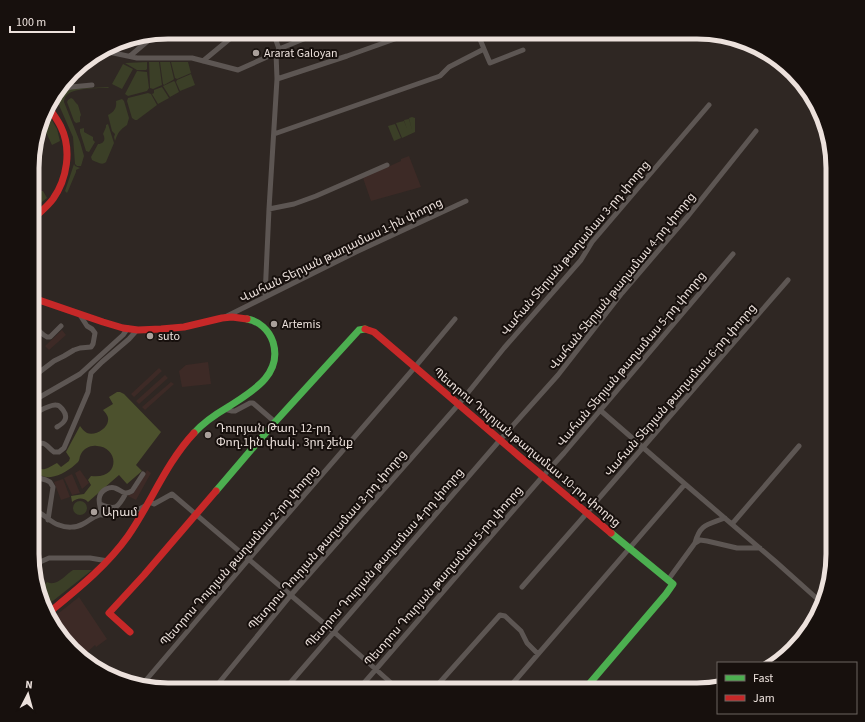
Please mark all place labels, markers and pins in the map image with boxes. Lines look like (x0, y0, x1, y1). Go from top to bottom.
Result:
place label: Ararat Galoyan (264, 45, 338, 62)
marker: Ararat Galoyan (251, 48, 261, 58)
place label: Artemis (282, 316, 320, 333)
marker: Artemis (269, 319, 279, 329)
place label: suto (158, 328, 180, 345)
marker: suto (145, 331, 155, 341)
place label: Դուրյան Թաղ. 12-րդ Փող.1ին փակ․ 3րդ շենք (216, 420, 353, 451)
marker: Դուրյան Թաղ. 12-րդ Փող.1ին փակ․ 3րդ շենք (203, 430, 213, 440)
place label: Արամ (102, 504, 137, 521)
marker: Արամ (89, 507, 99, 517)

